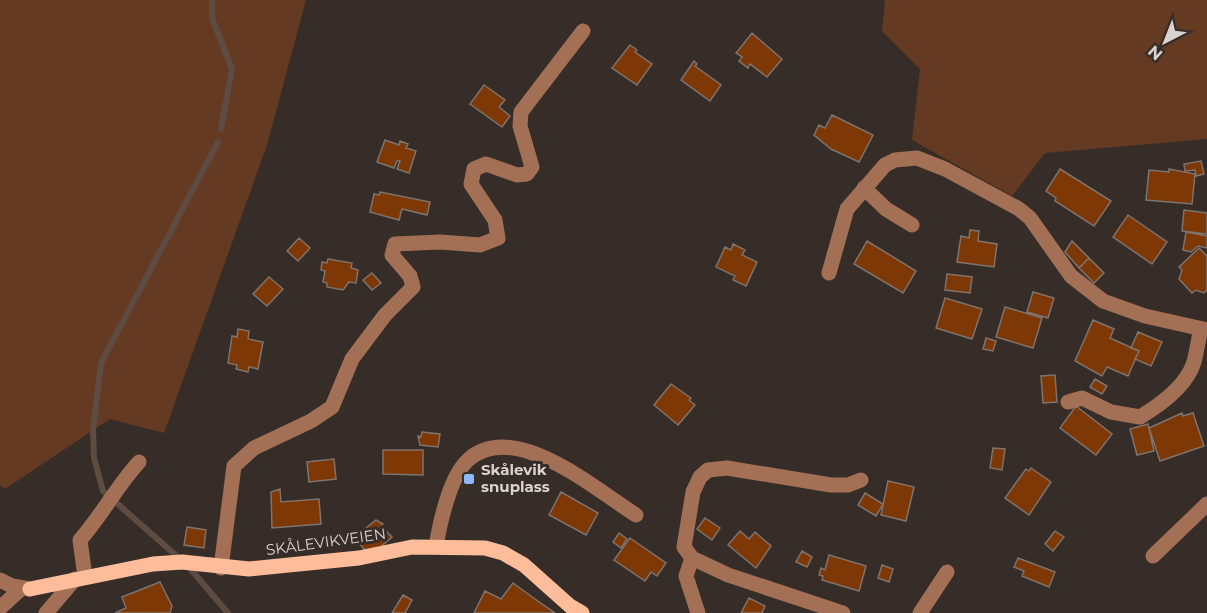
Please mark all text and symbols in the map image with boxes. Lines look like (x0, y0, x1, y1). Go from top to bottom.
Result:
north arrow (1135, 12, 1195, 72)
text: N (1144, 41, 1166, 64)
place label: Skålevik snuplass (481, 460, 550, 496)
marker: Skålevik snuplass (462, 472, 476, 486)
street label: SKÅLEVIKVEIEN (265, 524, 387, 559)

